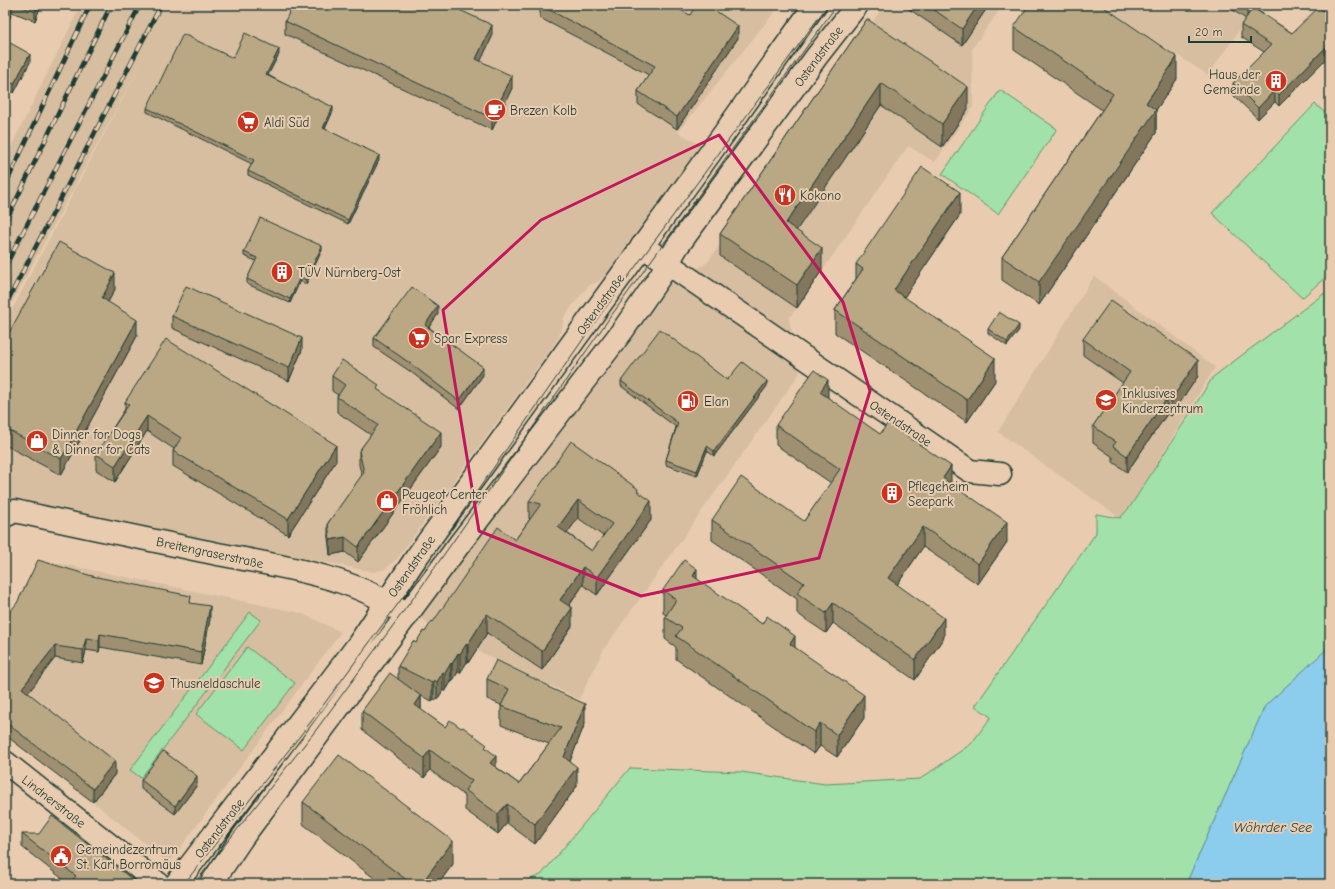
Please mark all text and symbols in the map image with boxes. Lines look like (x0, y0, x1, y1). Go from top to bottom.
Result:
scale bar (1189, 18, 1251, 44)
street label: Ostendstraße (791, 23, 846, 89)
text: 20 m (1195, 25, 1223, 39)
place label: Haus der Gemeinde (1203, 67, 1261, 97)
building icon: Haus der Gemeinde (1263, 68, 1289, 94)
cafe icon: Brezen Kolb (482, 97, 508, 123)
place label: Brezen Kolb (510, 103, 577, 118)
supermarket icon: Aldi Süd (235, 109, 261, 135)
place label: Aldi Süd (264, 115, 309, 130)
restaurant icon: Kokono (772, 182, 798, 208)
place label: Kokono (800, 188, 841, 203)
building icon: TÜV Nürnberg-Ost (269, 259, 295, 285)
place label: TÜV Nürnberg-Ost (298, 264, 402, 280)
street label: Ostendstraße (573, 270, 628, 338)
supermarket icon: Spar Express (406, 325, 432, 351)
place label: Spar Express (434, 331, 507, 346)
place label: Inklusives Kinderzentrum (1122, 386, 1203, 416)
school or university icon: Inklusives Kinderzentrum (1093, 387, 1119, 413)
fuel station icon: Elan (675, 388, 701, 414)
place label: Elan (704, 394, 729, 409)
street label: Ostendstraße (867, 397, 935, 450)
place label: Dinner for Dogs & Dinner for Cats (52, 427, 150, 457)
shop icon: Dinner for Dogs & Dinner for Cats (24, 428, 50, 454)
place label: Pflegeheim Seepark (908, 479, 969, 509)
building icon: Pflegeheim Seepark (879, 480, 905, 506)
place label: Peugeot Center Fröhlich (402, 487, 488, 517)
shop icon: Peugeot Center Fröhlich (374, 488, 400, 514)
street label: Ostendstraße (385, 532, 438, 600)
street label: Breitengraserstraße (155, 534, 265, 571)
school or university icon: Thusneldaschule (141, 670, 167, 696)
place label: Thusneldaschule (170, 676, 261, 691)
street label: Lindnerstraße (19, 772, 89, 831)
street label: Ostendstraße (191, 795, 248, 861)
water label: Wöhrder See (1234, 819, 1312, 836)
place label: Gemeindezentrum St. Karl Borromäus (76, 842, 181, 872)
public building icon: Gemeindezentrum St. Karl Borromäus (48, 843, 74, 869)

